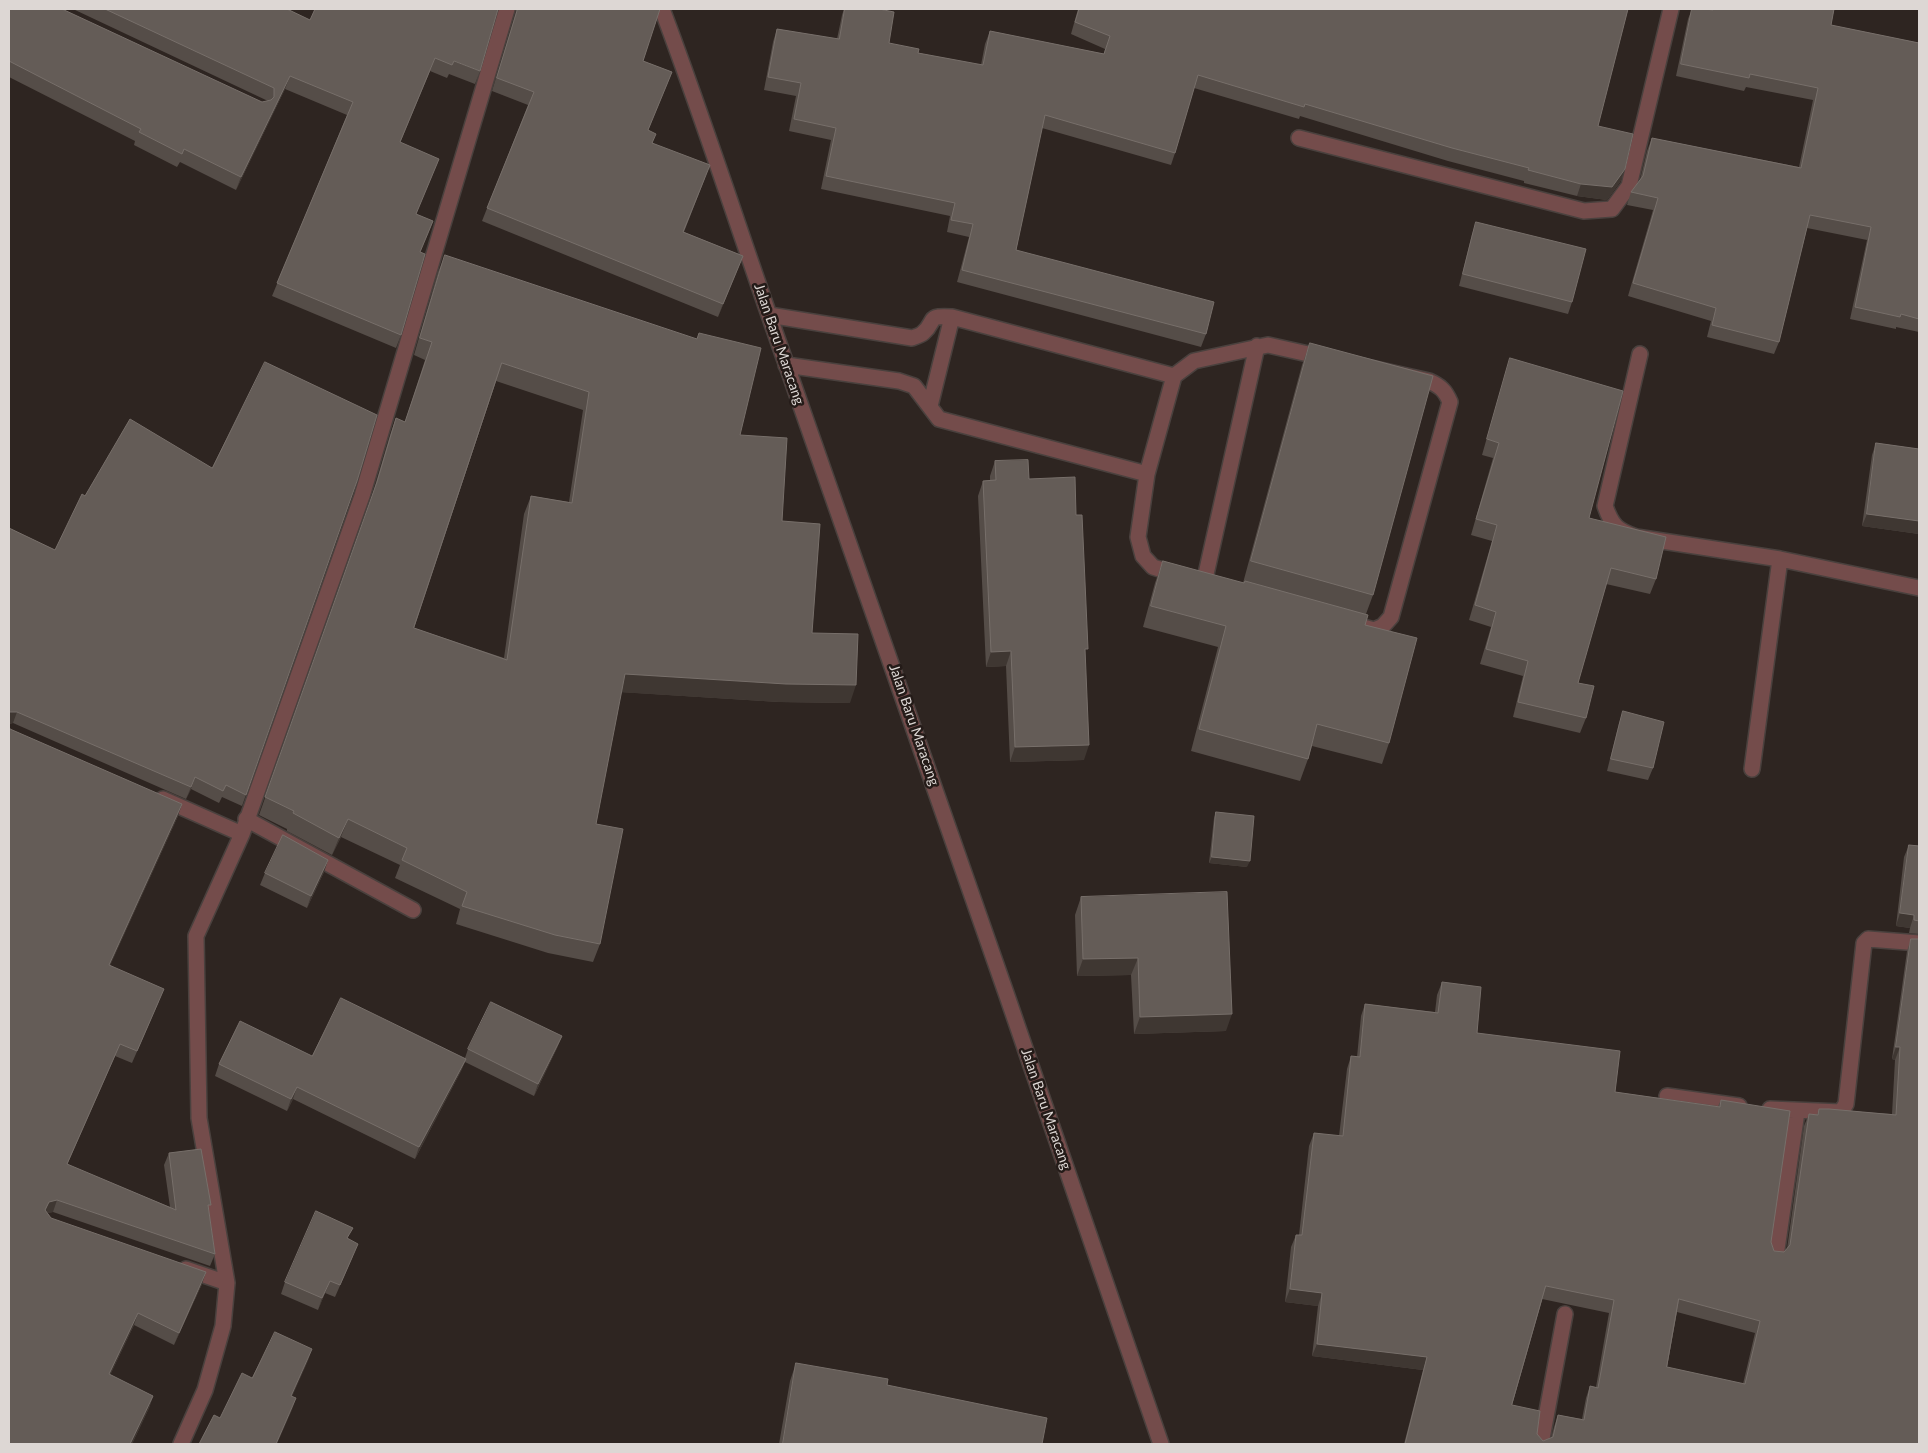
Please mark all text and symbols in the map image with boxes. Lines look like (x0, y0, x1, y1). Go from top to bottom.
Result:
street label: Jalan Baru Maracang (750, 281, 808, 407)
street label: Jalan Baru Maracang (885, 662, 943, 788)
street label: Jalan Baru Maracang (1017, 1046, 1075, 1172)

